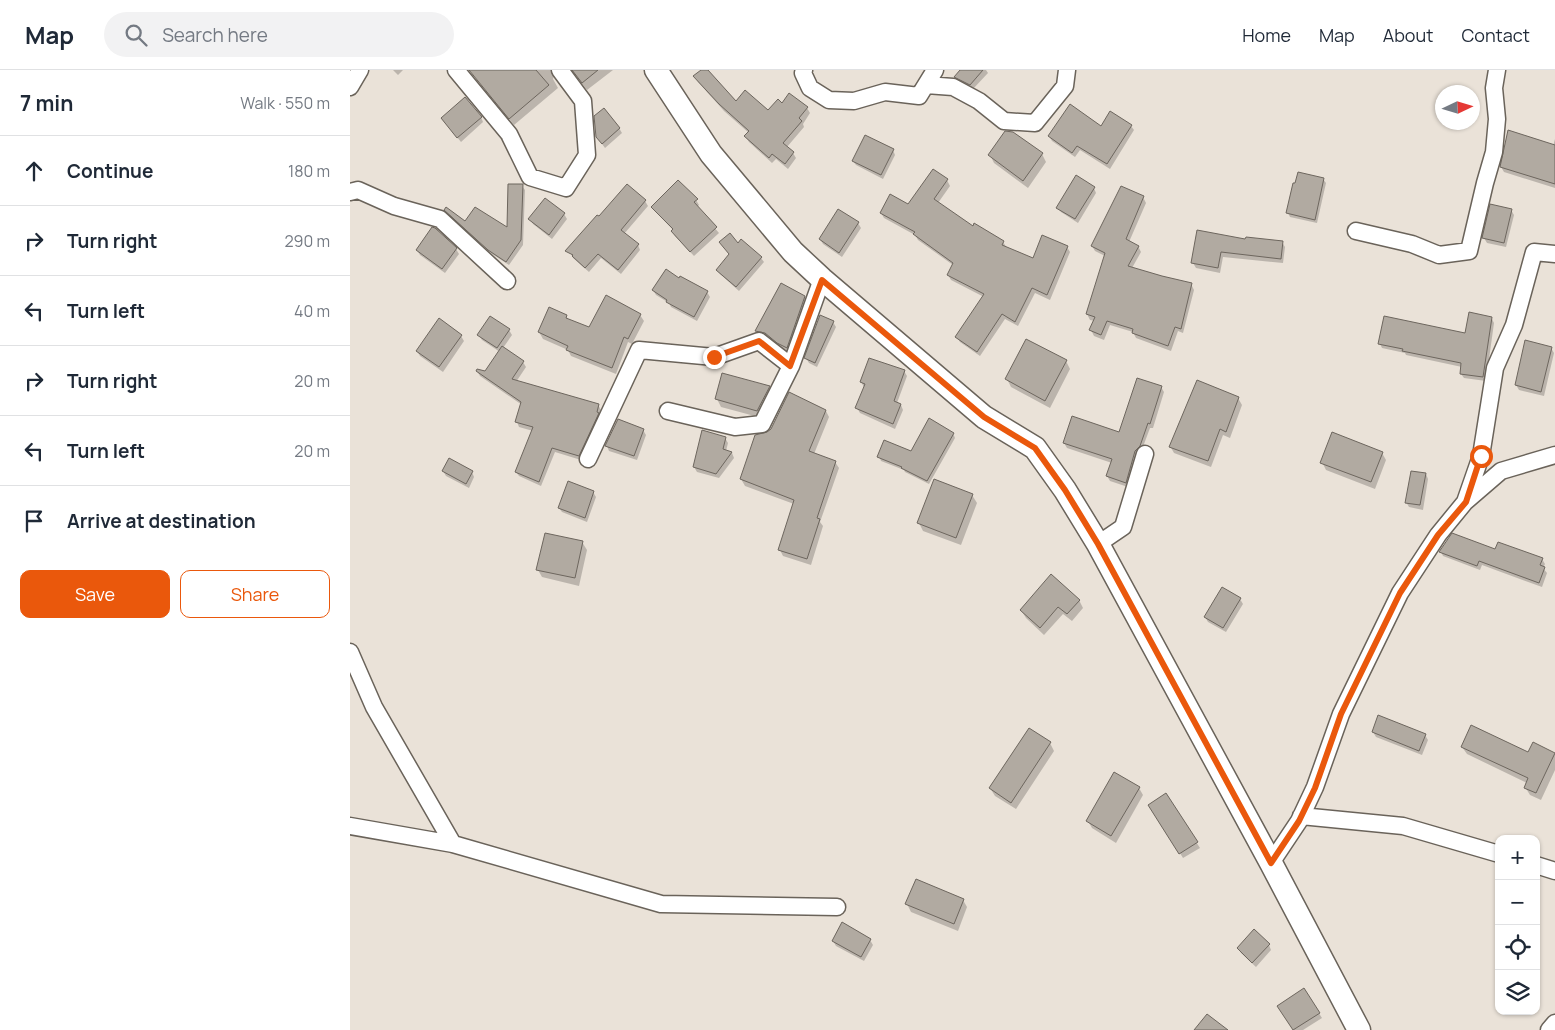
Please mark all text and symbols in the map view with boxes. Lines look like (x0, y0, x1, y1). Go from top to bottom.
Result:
search box (104, 12, 454, 57)
text: Map (25, 18, 74, 51)
icon: search (122, 21, 150, 49)
text: Search here (162, 22, 268, 48)
text: Home (1242, 23, 1291, 47)
text: Map (1319, 23, 1355, 47)
text: About (1383, 23, 1433, 47)
text: Contact (1461, 23, 1530, 47)
north arrow (1435, 85, 1480, 130)
text: 7 min (20, 89, 73, 117)
text: Walk · 550 m (240, 92, 330, 114)
icon: ahead (20, 157, 48, 185)
text: Continue (67, 158, 153, 184)
text: 180 m (288, 160, 330, 182)
icon: right (20, 227, 48, 255)
text: Turn right (67, 228, 157, 254)
text: 290 m (284, 230, 330, 252)
icon: left (20, 297, 48, 325)
text: Turn left (67, 298, 145, 324)
text: 40 m (294, 300, 330, 322)
route end (703, 346, 726, 369)
icon: right (20, 367, 48, 395)
text: Turn right (67, 368, 157, 394)
text: 20 m (294, 370, 330, 392)
icon: left (20, 437, 48, 465)
text: Turn left (67, 438, 145, 464)
text: 20 m (294, 440, 330, 462)
route start (1470, 445, 1493, 468)
icon: arrive (20, 507, 48, 535)
text: Arrive at destination (67, 508, 256, 534)
button: Save (20, 570, 170, 618)
button: Share (180, 570, 330, 618)
map controls (1495, 835, 1540, 1015)
button: + (1495, 835, 1540, 880)
button: − (1495, 880, 1540, 925)
button: locate (1495, 925, 1540, 970)
button: layers (1495, 970, 1540, 1015)

